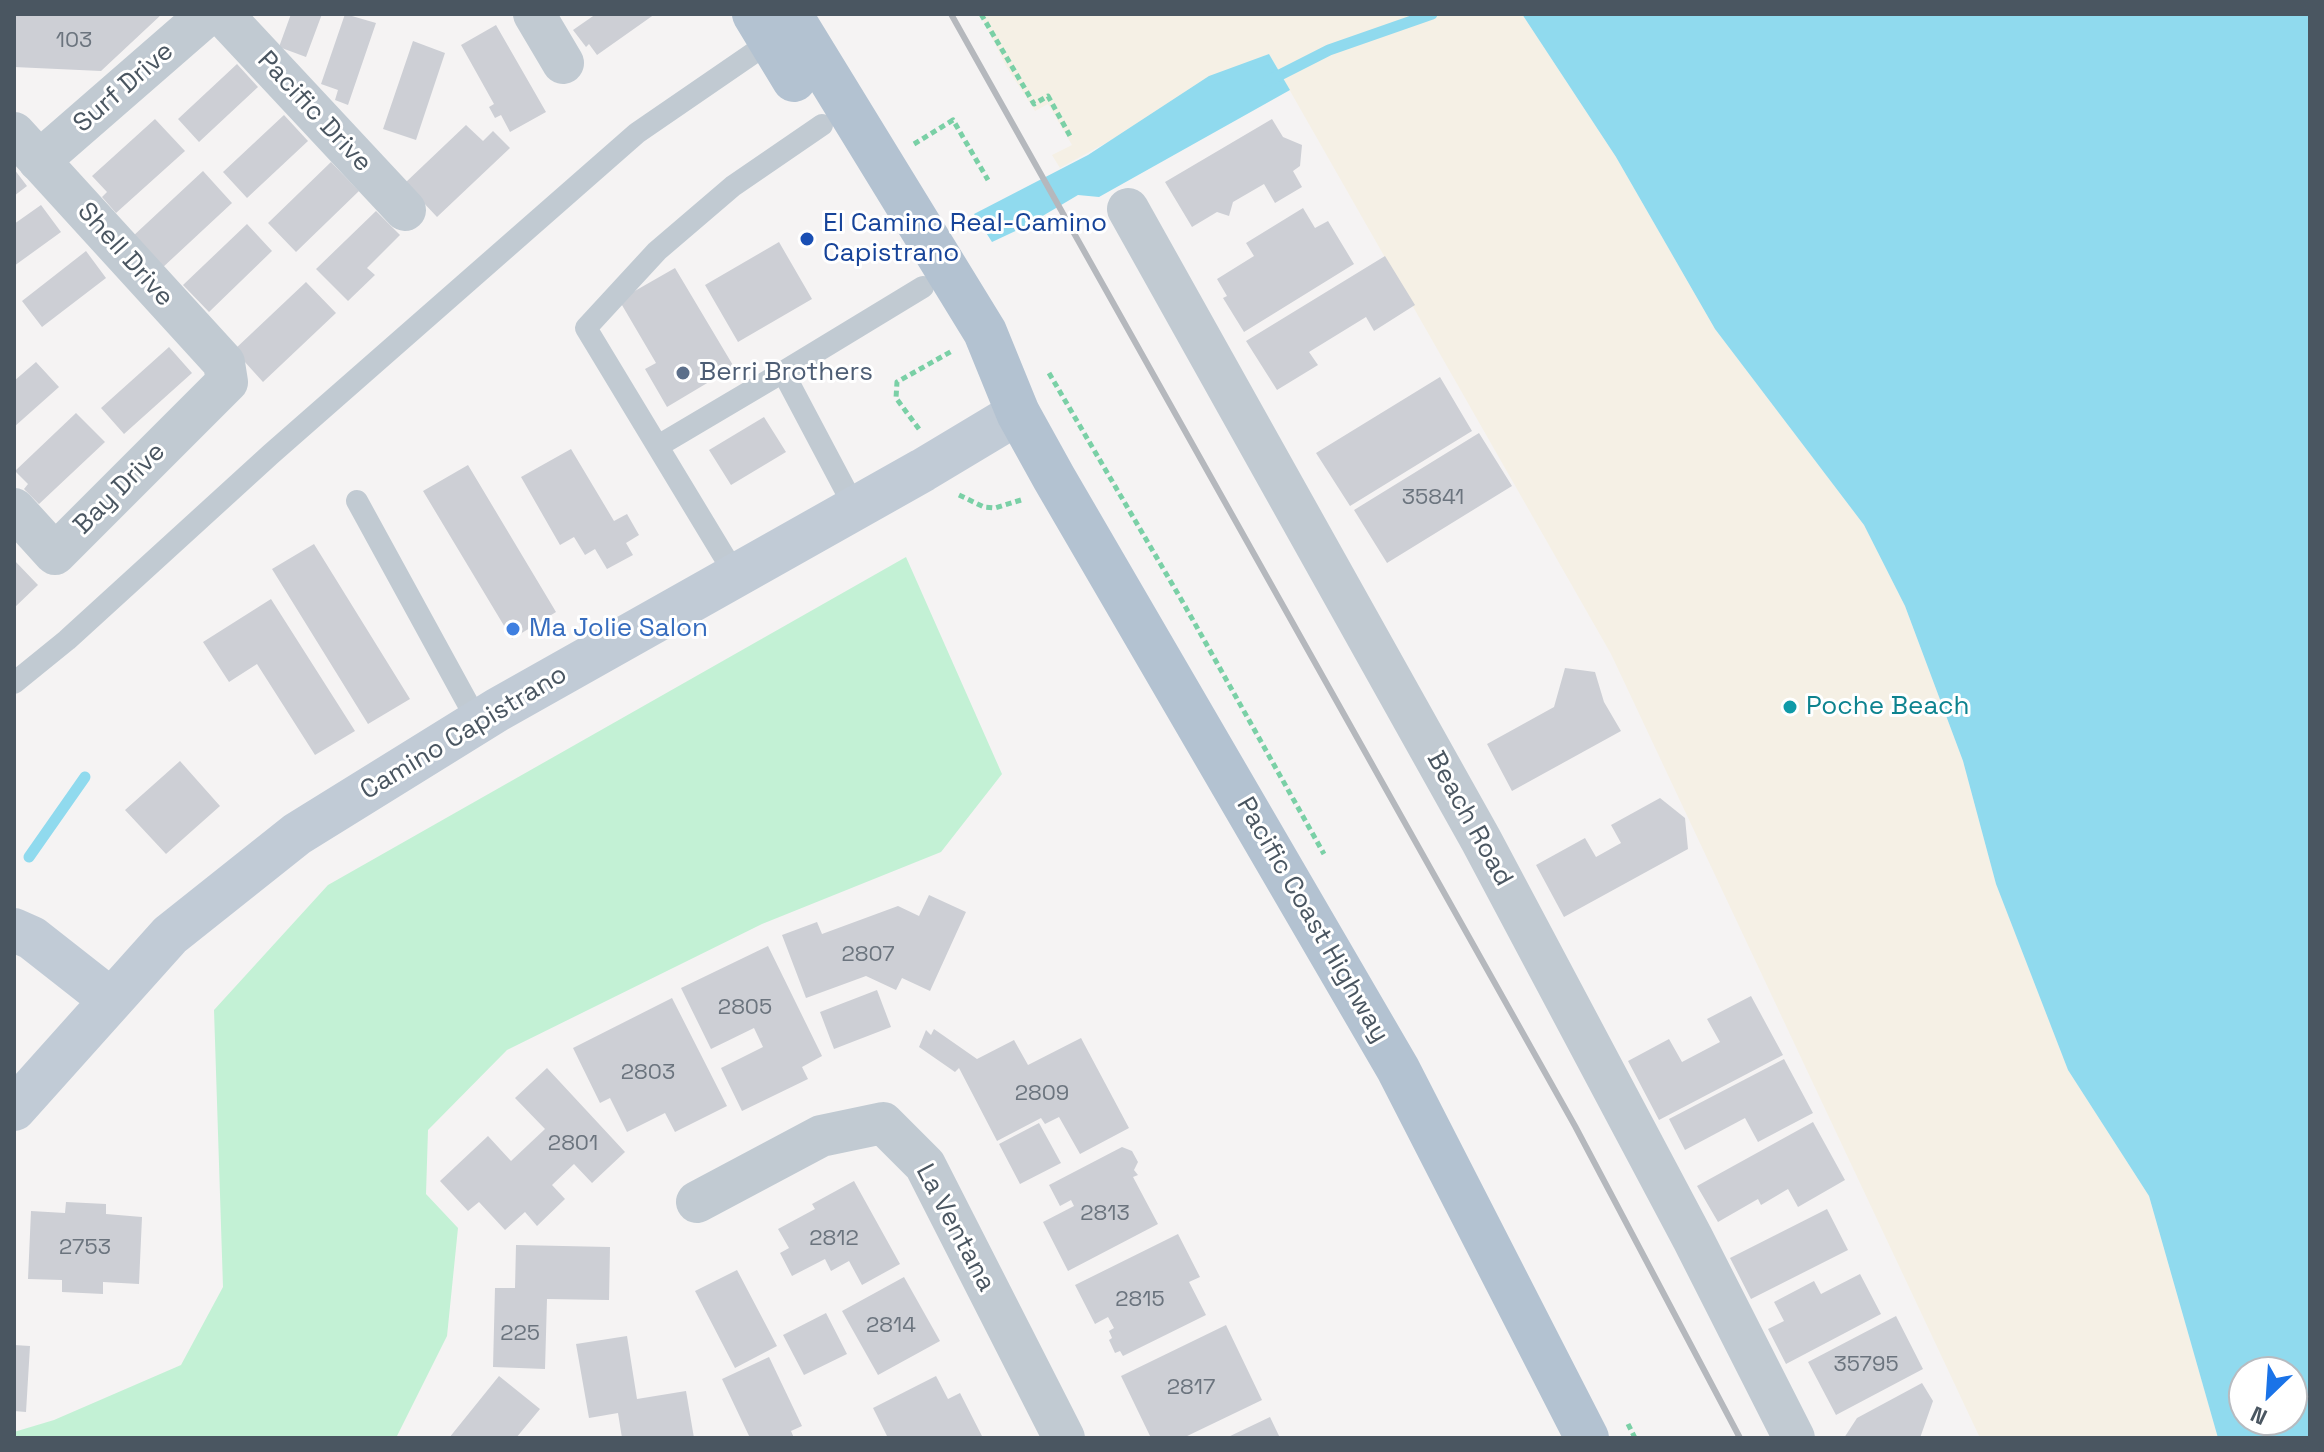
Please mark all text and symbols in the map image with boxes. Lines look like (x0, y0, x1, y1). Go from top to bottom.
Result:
house number: 103 (56, 28, 92, 54)
street label: Surf Drive (68, 36, 180, 140)
street label: Pacific Drive (250, 45, 378, 179)
street label: Shell Drive (70, 197, 180, 313)
place label: El Camino Real-Camino Capistrano (823, 208, 1107, 270)
marker: El Camino Real-Camino Capistrano (798, 230, 816, 248)
place label: Berri Brothers (699, 357, 873, 389)
marker: Berri Brothers (674, 364, 692, 382)
street label: Bay Drive (68, 437, 172, 541)
house number: 35841 (1402, 485, 1464, 511)
place label: Ma Jolie Salon (529, 613, 708, 645)
marker: Ma Jolie Salon (504, 620, 522, 638)
street label: Camino Capistrano (355, 659, 573, 807)
place label: Poche Beach (1806, 691, 1969, 723)
marker: Poche Beach (1781, 698, 1799, 716)
street label: Beach Road (1419, 746, 1519, 892)
street label: Pacific Coast Highway (1229, 792, 1395, 1048)
house number: 2807 (841, 942, 895, 968)
house number: 2805 (718, 995, 772, 1021)
house number: 2803 (621, 1060, 675, 1086)
house number: 2809 (1015, 1081, 1069, 1107)
house number: 2801 (548, 1131, 598, 1157)
street label: La Ventana (908, 1159, 1002, 1297)
house number: 2813 (1080, 1201, 1130, 1227)
house number: 2812 (809, 1226, 859, 1252)
house number: 2753 (59, 1235, 111, 1261)
house number: 2815 (1115, 1287, 1165, 1313)
house number: 2814 (866, 1313, 916, 1339)
house number: 225 (500, 1321, 540, 1347)
house number: 35795 (1833, 1352, 1899, 1378)
north arrow (2228, 1356, 2308, 1436)
house number: 2817 (1167, 1375, 1215, 1401)
text: N (2246, 1400, 2271, 1432)

